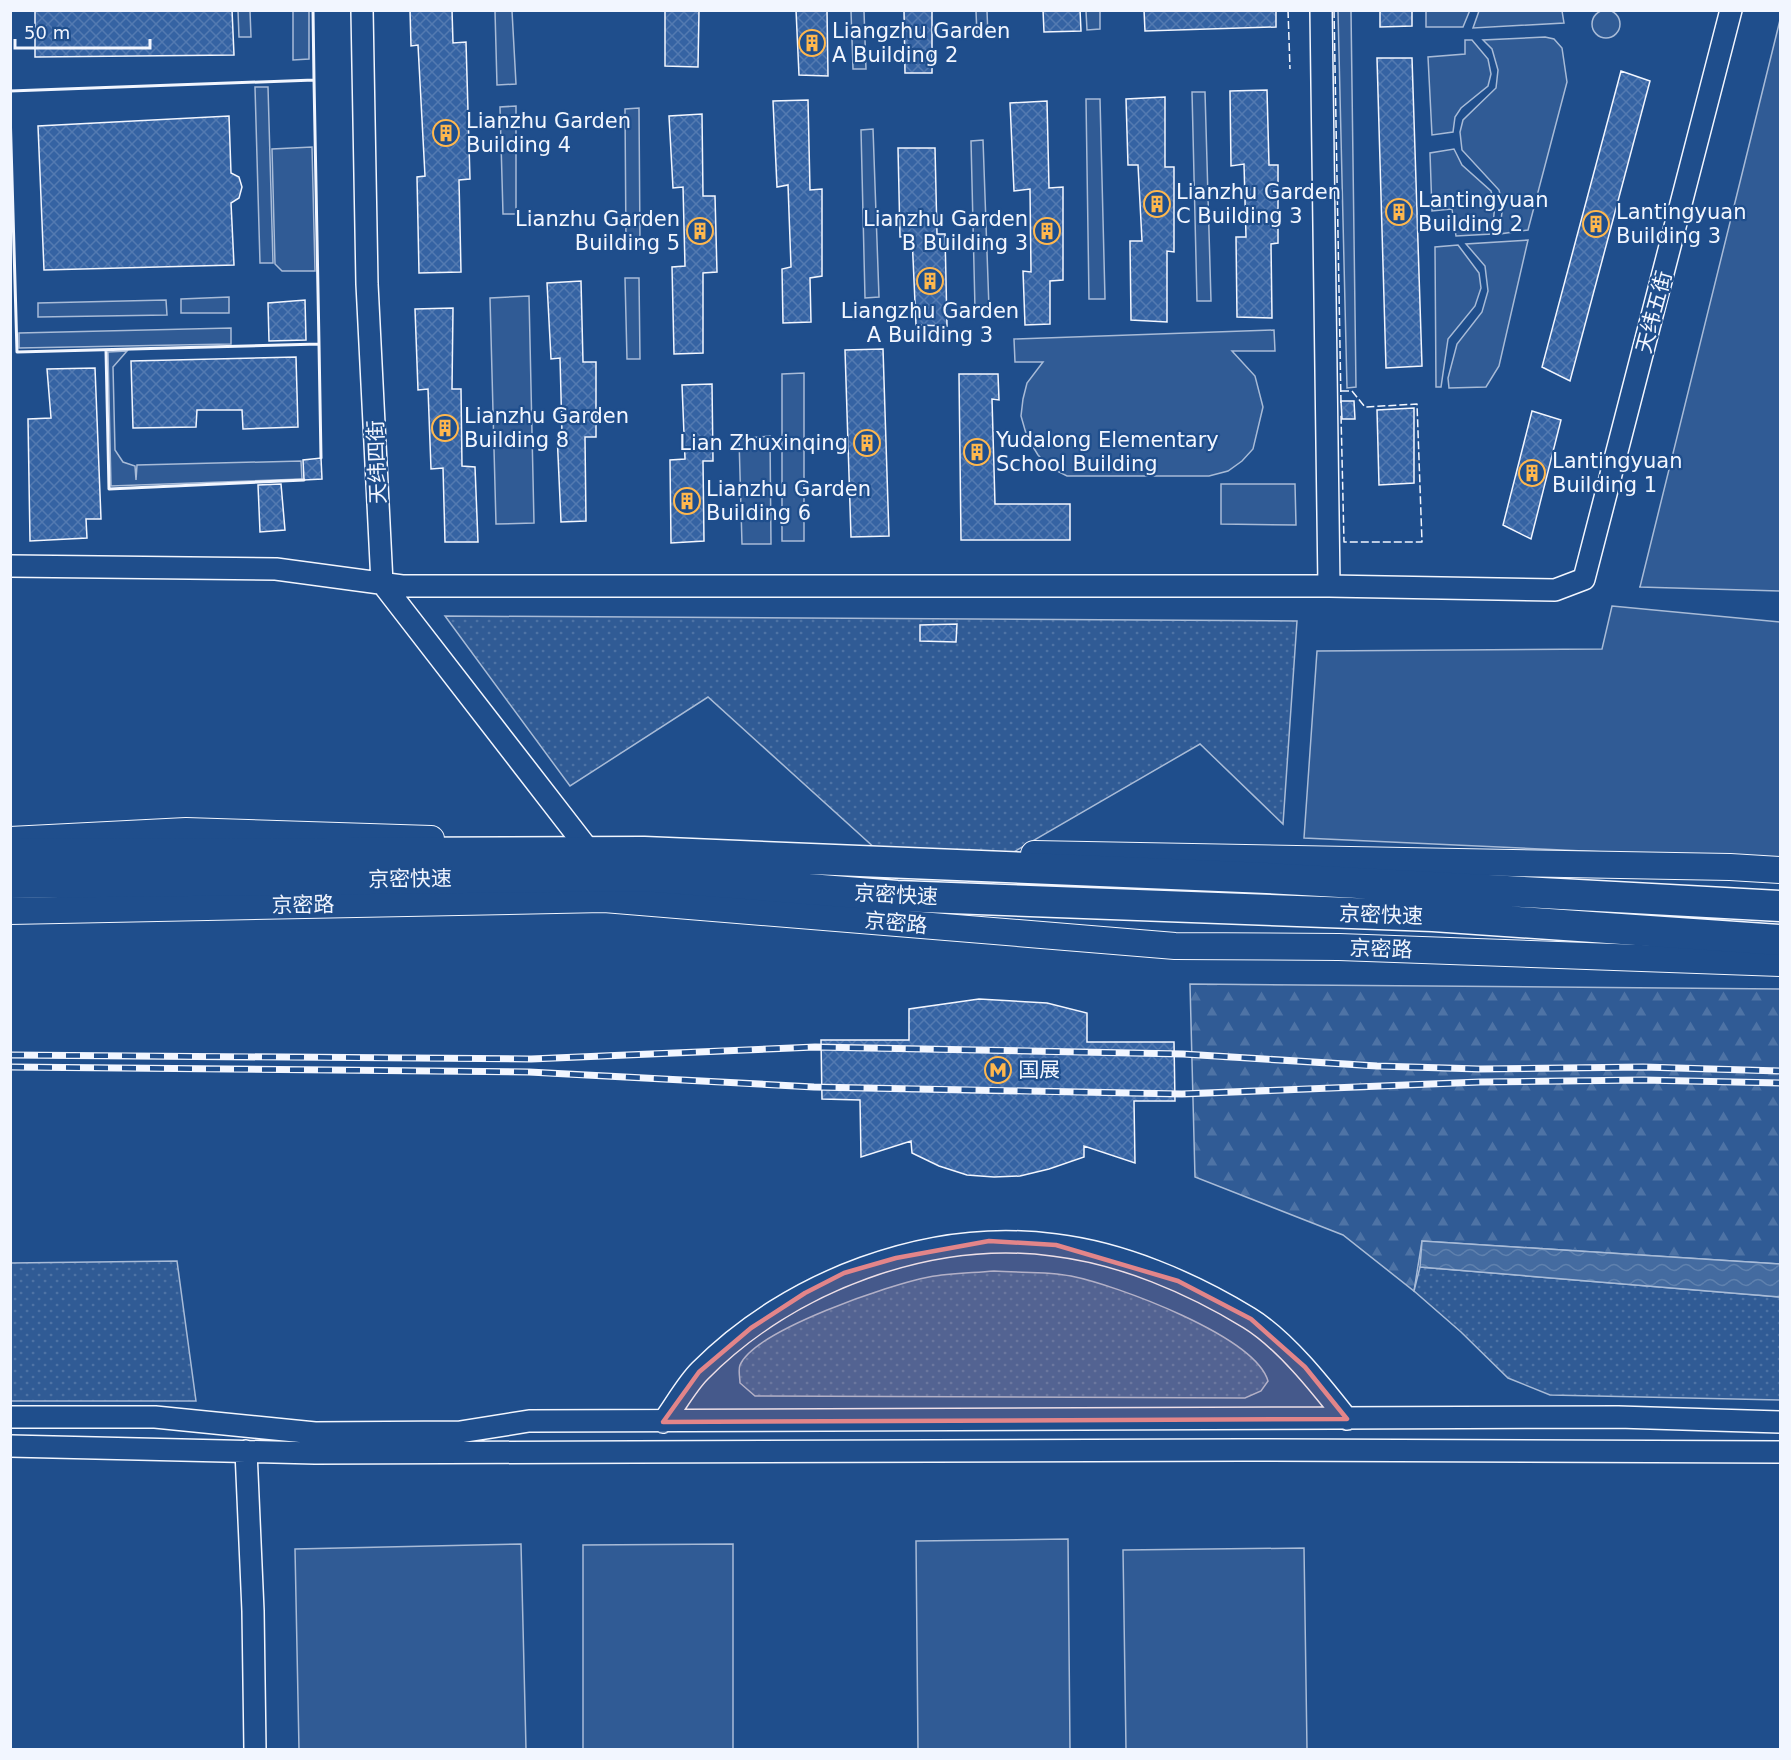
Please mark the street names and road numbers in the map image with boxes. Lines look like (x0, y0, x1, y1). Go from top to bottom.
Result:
street label: 天纬五街 (1632, 268, 1676, 356)
street label: 天纬四街 (364, 420, 390, 504)
street label: 京密快速 (368, 866, 452, 892)
street label: 京密快速 (853, 881, 939, 909)
street label: 京密路 (271, 892, 335, 918)
street label: 京密快速 (1339, 902, 1423, 928)
street label: 京密路 (864, 908, 928, 938)
street label: 京密路 (1349, 936, 1413, 962)

